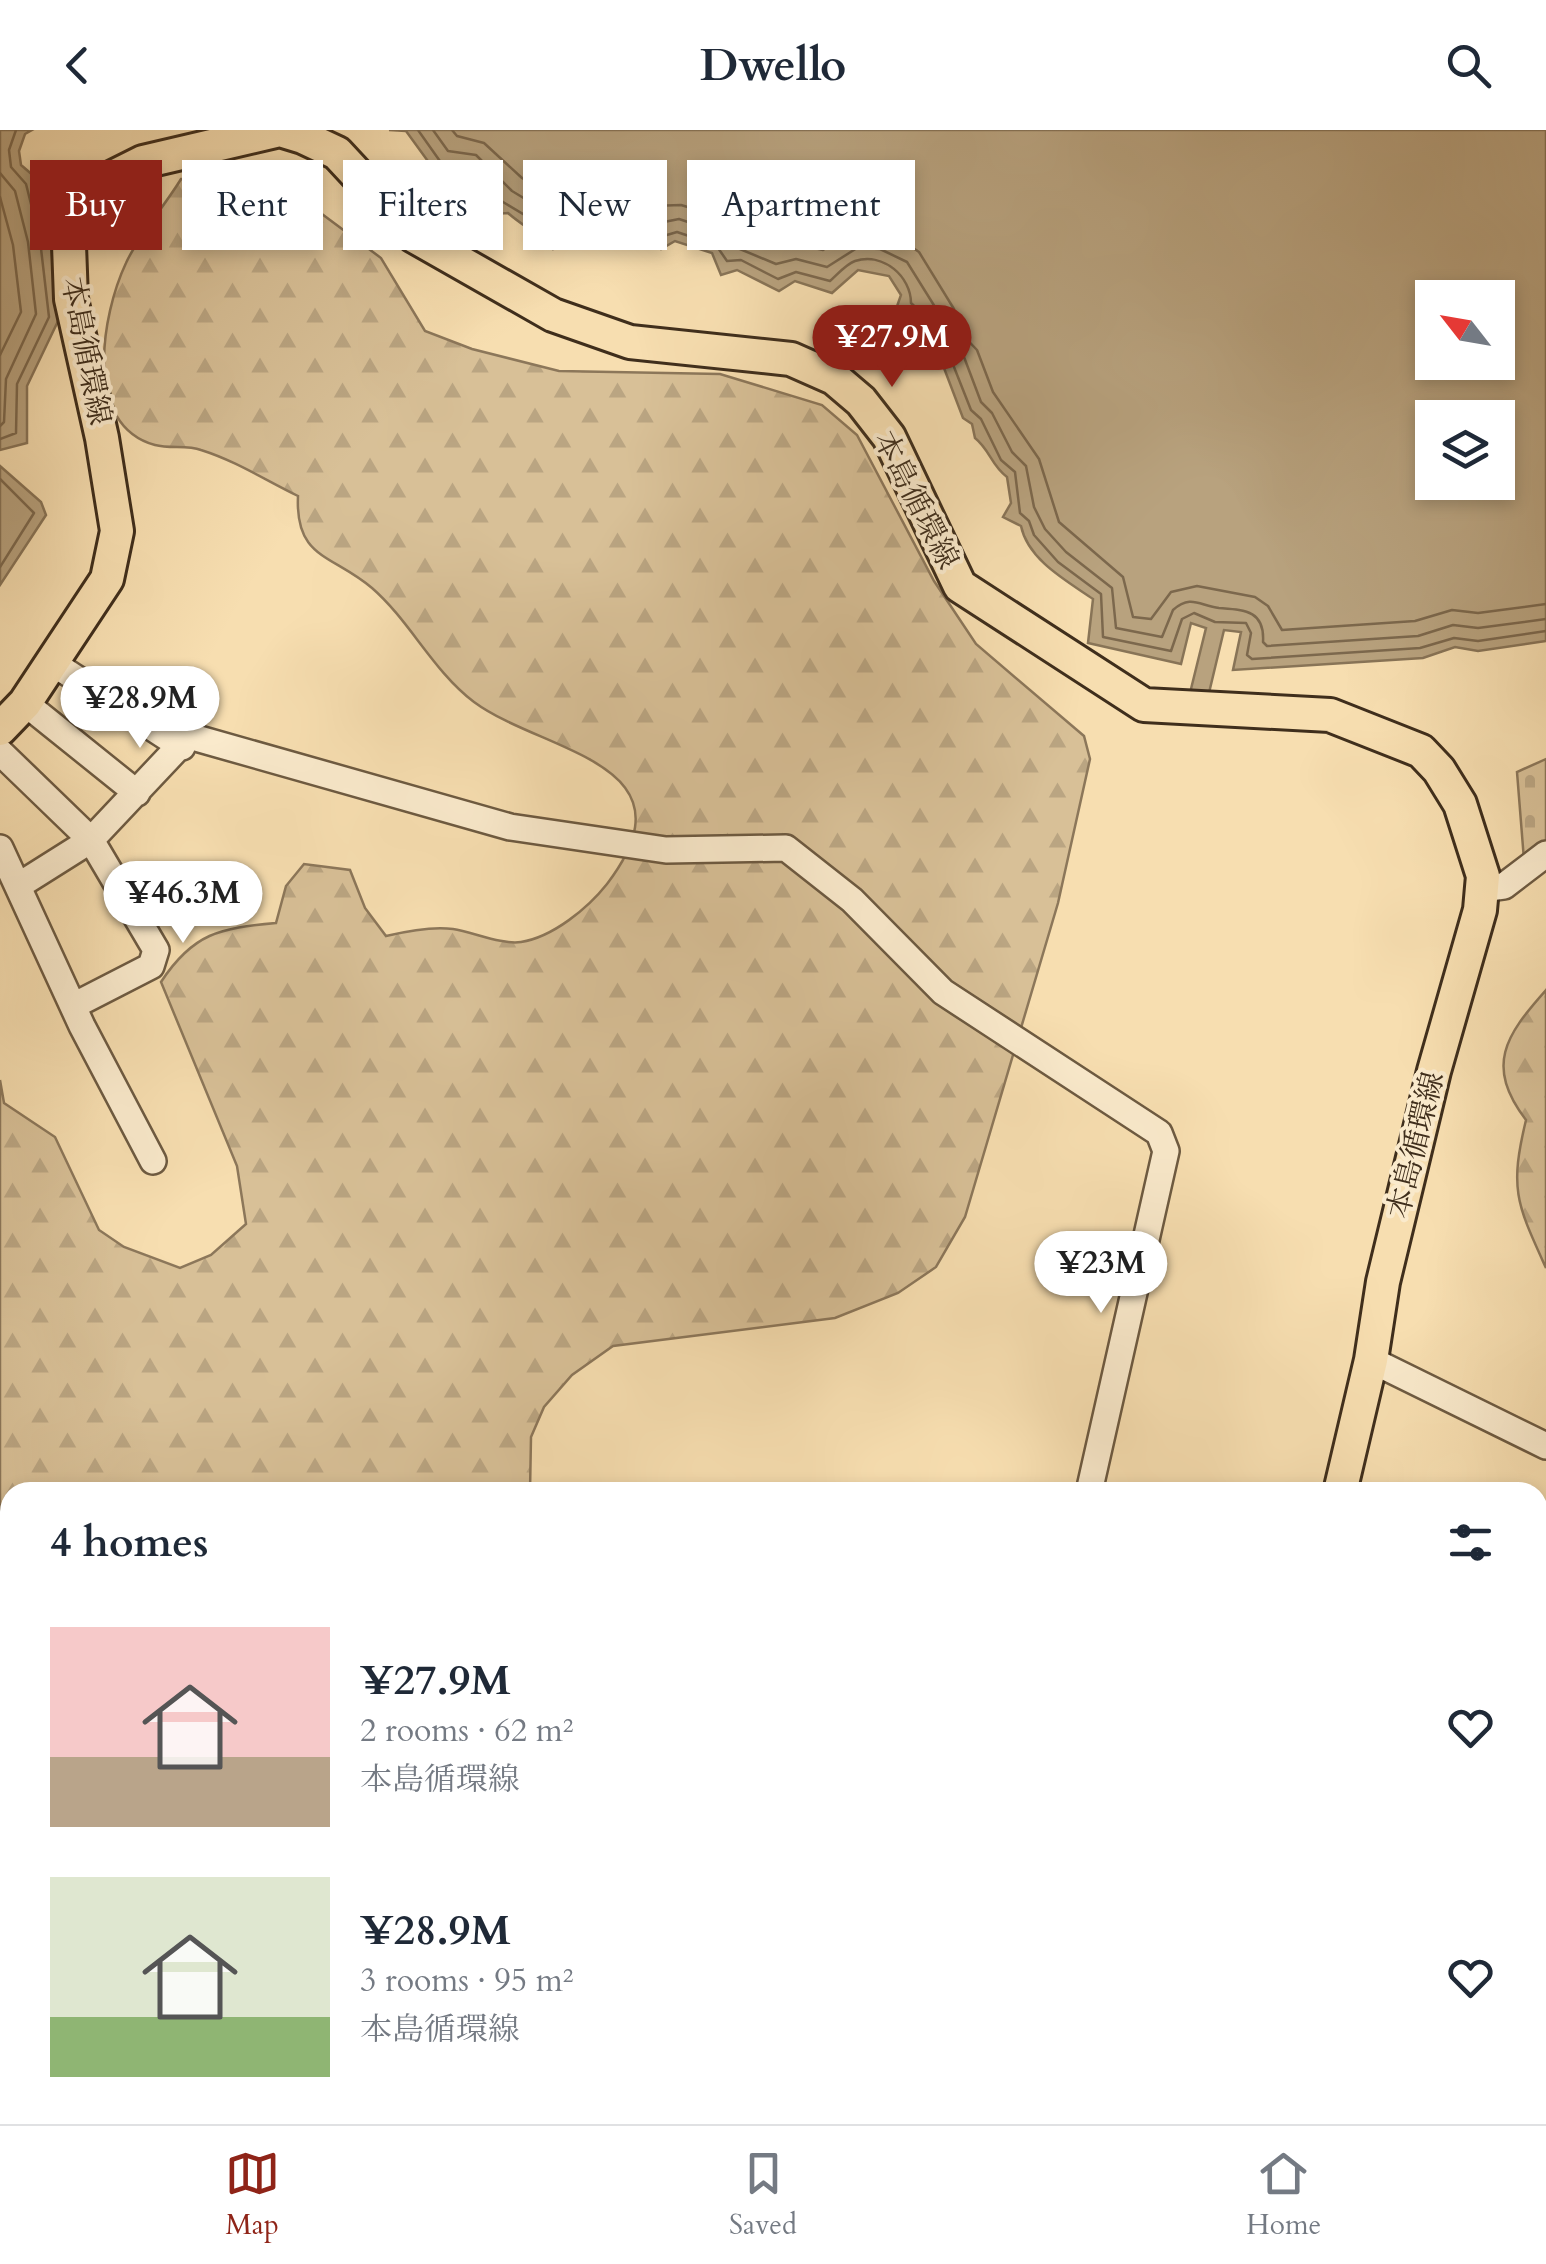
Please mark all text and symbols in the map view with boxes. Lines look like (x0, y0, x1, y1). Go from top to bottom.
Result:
text: Dwello (700, 35, 846, 96)
icon: back (50, 38, 105, 93)
icon: search (1441, 38, 1496, 93)
chip: Buy (30, 160, 162, 250)
chip: Rent (182, 160, 323, 250)
chip: Filters (343, 160, 503, 250)
chip: New (523, 160, 667, 250)
chip: Apartment (687, 160, 915, 250)
street label: 本島循環線 (52, 273, 120, 429)
north arrow (1415, 280, 1515, 380)
map controls (1415, 280, 1515, 500)
pin: ¥27.9M (811, 305, 973, 390)
text: ¥27.9M (834, 315, 950, 359)
button: layers (1415, 400, 1515, 500)
street label: 本島循環線 (864, 424, 968, 576)
pin: ¥28.9M (59, 666, 221, 751)
text: ¥28.9M (82, 676, 198, 720)
pin: ¥46.3M (102, 861, 264, 946)
text: ¥46.3M (125, 871, 241, 915)
street label: 本島循環線 (1378, 1067, 1454, 1223)
pin: ¥23M (1042, 1231, 1160, 1316)
text: ¥23M (1056, 1241, 1146, 1285)
text: 4 homes (50, 1514, 208, 1571)
icon: filters (1443, 1515, 1498, 1570)
text: ¥27.9M (360, 1652, 511, 1709)
icon: home (130, 1667, 250, 1787)
icon: heart (1443, 1700, 1498, 1755)
text: 2 rooms · 62 m² (360, 1709, 573, 1753)
text: 本島循環線 (360, 1758, 520, 1802)
text: ¥28.9M (360, 1902, 511, 1959)
icon: home (130, 1917, 250, 2037)
icon: heart (1443, 1950, 1498, 2005)
text: 3 rooms · 95 m² (360, 1959, 573, 2003)
text: 本島循環線 (360, 2008, 520, 2052)
tab: Map (225, 2146, 280, 2244)
tab: Saved (729, 2146, 797, 2244)
tab: Home (1246, 2146, 1321, 2244)

